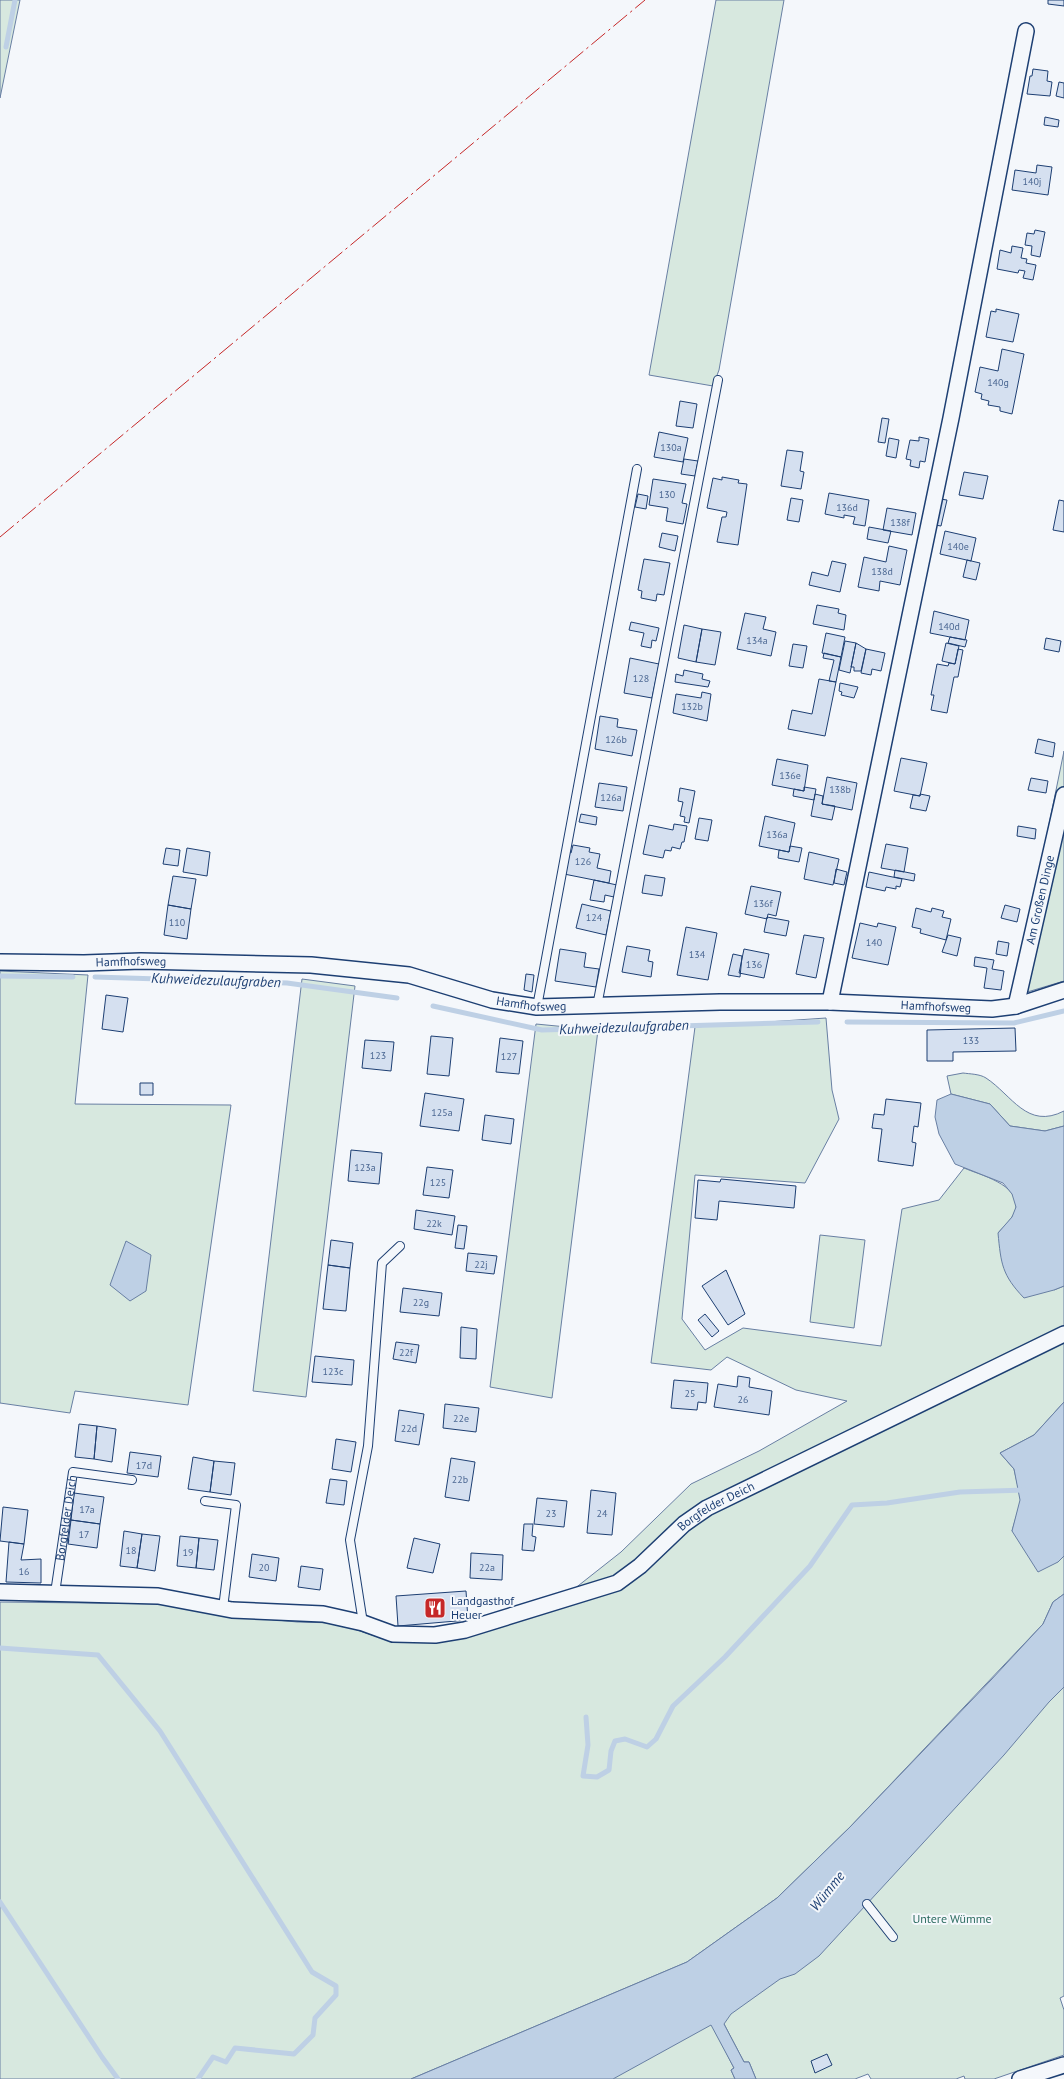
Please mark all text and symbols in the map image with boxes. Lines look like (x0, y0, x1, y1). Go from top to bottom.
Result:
house number: 140j (1022, 175, 1042, 188)
house number: 140g (987, 376, 1009, 389)
house number: 130a (660, 441, 682, 454)
house number: 130 (659, 488, 676, 501)
house number: 136d (836, 501, 858, 514)
house number: 138f (890, 516, 911, 529)
house number: 140e (947, 540, 969, 553)
house number: 138d (871, 565, 893, 578)
house number: 140d (938, 620, 960, 633)
house number: 134a (746, 634, 768, 647)
house number: 128 (633, 672, 649, 685)
house number: 132b (681, 700, 703, 713)
house number: 126b (605, 733, 627, 746)
house number: 136e (779, 769, 801, 782)
house number: 138b (829, 783, 851, 796)
house number: 126a (600, 791, 622, 804)
house number: 136a (766, 828, 788, 841)
street label: Am Großen Dinge (1022, 854, 1057, 946)
house number: 126 (575, 855, 591, 868)
house number: 136f (753, 897, 774, 910)
house number: 124 (586, 911, 603, 924)
house number: 110 (169, 916, 186, 929)
house number: 140 (866, 936, 883, 949)
house number: 134 (689, 948, 706, 961)
street label: Hamfhofsweg (95, 953, 166, 970)
house number: 136 (746, 958, 762, 971)
water label: Kuhweidezulaufgraben (151, 969, 281, 991)
street label: Hamfhofsweg (495, 993, 567, 1014)
street label: Hamfhofsweg (900, 997, 972, 1015)
water label: Kuhweidezulaufgraben (559, 1016, 689, 1038)
house number: 133 (963, 1034, 979, 1047)
house number: 123 (370, 1049, 386, 1062)
house number: 127 (501, 1050, 517, 1063)
house number: 125a (431, 1106, 453, 1119)
house number: 123a (354, 1161, 376, 1174)
house number: 125 (430, 1176, 446, 1189)
house number: 22k (426, 1217, 442, 1230)
house number: 22j (474, 1258, 488, 1271)
house number: 22g (413, 1296, 429, 1309)
house number: 22f (399, 1346, 414, 1359)
house number: 123c (323, 1365, 344, 1378)
house number: 25 (685, 1387, 695, 1400)
house number: 26 (738, 1393, 748, 1406)
house number: 22e (453, 1412, 469, 1425)
house number: 22d (401, 1422, 417, 1435)
house number: 17d (136, 1459, 152, 1472)
house number: 22b (452, 1473, 468, 1486)
street label: Borgfelder Deich (52, 1474, 79, 1562)
street label: Borgfelder Deich (674, 1478, 757, 1534)
house number: 17a (79, 1503, 95, 1516)
house number: 23 (546, 1507, 556, 1520)
house number: 24 (597, 1507, 608, 1520)
house number: 17 (79, 1528, 89, 1541)
house number: 18 (126, 1544, 136, 1557)
house number: 19 (183, 1546, 193, 1559)
house number: 20 (259, 1561, 270, 1574)
house number: 22a (479, 1561, 495, 1574)
house number: 16 (19, 1565, 29, 1578)
place label: Landgasthof Heuer (451, 1593, 515, 1622)
restaurant icon: Landgasthof Heuer (423, 1596, 447, 1620)
water label: Wümme (806, 1867, 849, 1915)
park label: Untere Wümme (912, 1911, 992, 1926)

